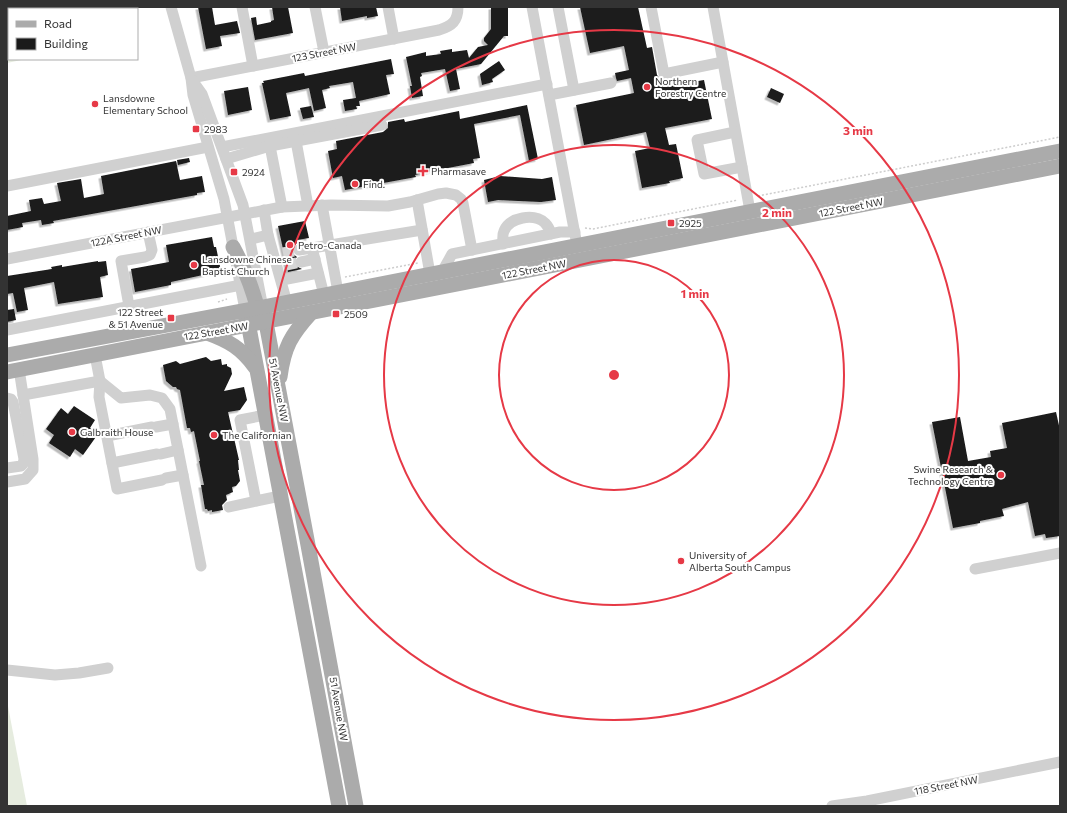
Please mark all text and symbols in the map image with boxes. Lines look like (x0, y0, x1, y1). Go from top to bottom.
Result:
legend (8, 8, 138, 60)
text: Road (44, 16, 72, 30)
text: Building (44, 36, 88, 50)
street label: 123 Street NW (291, 40, 357, 64)
place label: Northern Forestry Centre (655, 75, 726, 99)
marker: Northern Forestry Centre (642, 82, 652, 92)
place label: Lansdowne Elementary School (103, 92, 188, 116)
marker: Lansdowne Elementary School (90, 99, 100, 109)
place label: 2983 (204, 123, 228, 135)
text: 3 min (843, 123, 873, 137)
marker: 2983 (191, 124, 201, 134)
place label: Pharmasave (431, 165, 486, 177)
place label: 2924 (242, 166, 265, 178)
marker: Pharmasave (418, 166, 428, 176)
marker: 2924 (229, 167, 239, 177)
place label: Find. (363, 178, 385, 190)
marker: Find. (350, 179, 360, 189)
street label: 122 Street NW (818, 195, 884, 219)
text: 2 min (762, 205, 792, 219)
place label: 2925 (679, 217, 702, 229)
marker: 2925 (666, 218, 676, 228)
street label: 122A Street NW (89, 223, 163, 249)
place label: Petro-Canada (298, 239, 361, 251)
marker: Petro-Canada (285, 240, 295, 250)
place label: Lansdowne Chinese Baptist Church (202, 253, 292, 277)
street label: 122 Street NW (501, 257, 567, 281)
marker: Lansdowne Chinese Baptist Church (189, 260, 199, 270)
text: 1 min (681, 286, 709, 300)
place label: 122 Street & 51 Avenue (108, 306, 163, 330)
place label: 2509 (344, 308, 368, 320)
marker: 2509 (331, 309, 341, 319)
marker: 122 Street & 51 Avenue (166, 313, 176, 323)
street label: 122 Street NW (183, 319, 249, 343)
street label: 51 Avenue NW (267, 357, 291, 423)
centre of rings (607, 368, 621, 382)
place label: Galbraith House (80, 426, 153, 438)
marker: Galbraith House (67, 427, 77, 437)
place label: The Californian (222, 429, 291, 441)
marker: The Californian (209, 430, 219, 440)
place label: Swine Research & Technology Centre (908, 463, 994, 487)
marker: Swine Research & Technology Centre (996, 470, 1006, 480)
place label: University of Alberta South Campus (689, 549, 791, 573)
marker: University of Alberta South Campus (676, 556, 686, 566)
street label: 51 Avenue NW (327, 676, 351, 742)
street label: 118 Street NW (913, 773, 979, 797)

